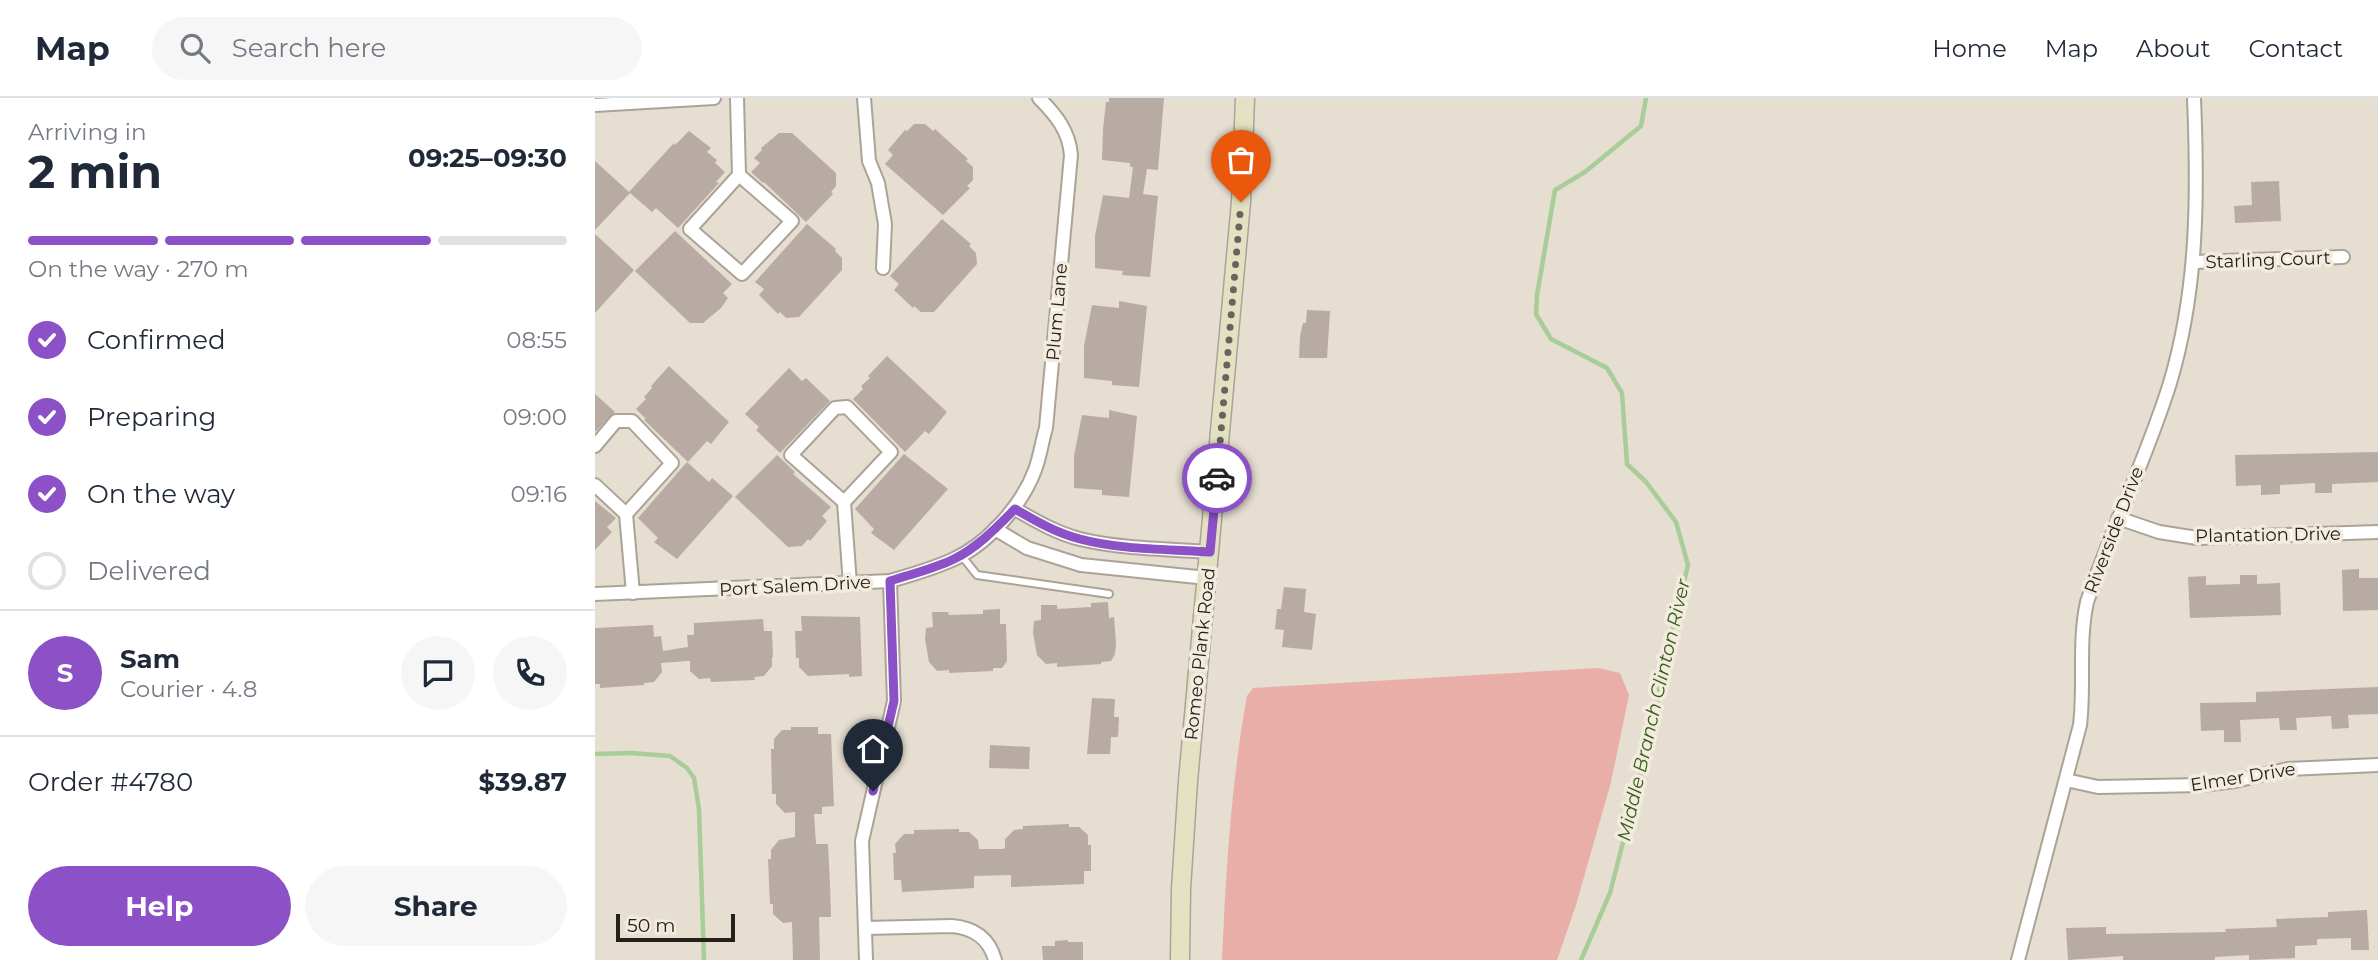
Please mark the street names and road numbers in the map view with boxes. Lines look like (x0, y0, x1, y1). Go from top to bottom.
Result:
street label: Starling Court (2205, 247, 2331, 273)
street label: Plum Lane (1042, 262, 1072, 362)
street label: Riverside Drive (2080, 463, 2148, 596)
street label: Plantation Drive (2195, 523, 2341, 547)
street label: Romeo Plank Road (1180, 567, 1220, 741)
street label: Port Salem Drive (719, 571, 872, 601)
street label: Elmer Drive (2189, 758, 2297, 796)

